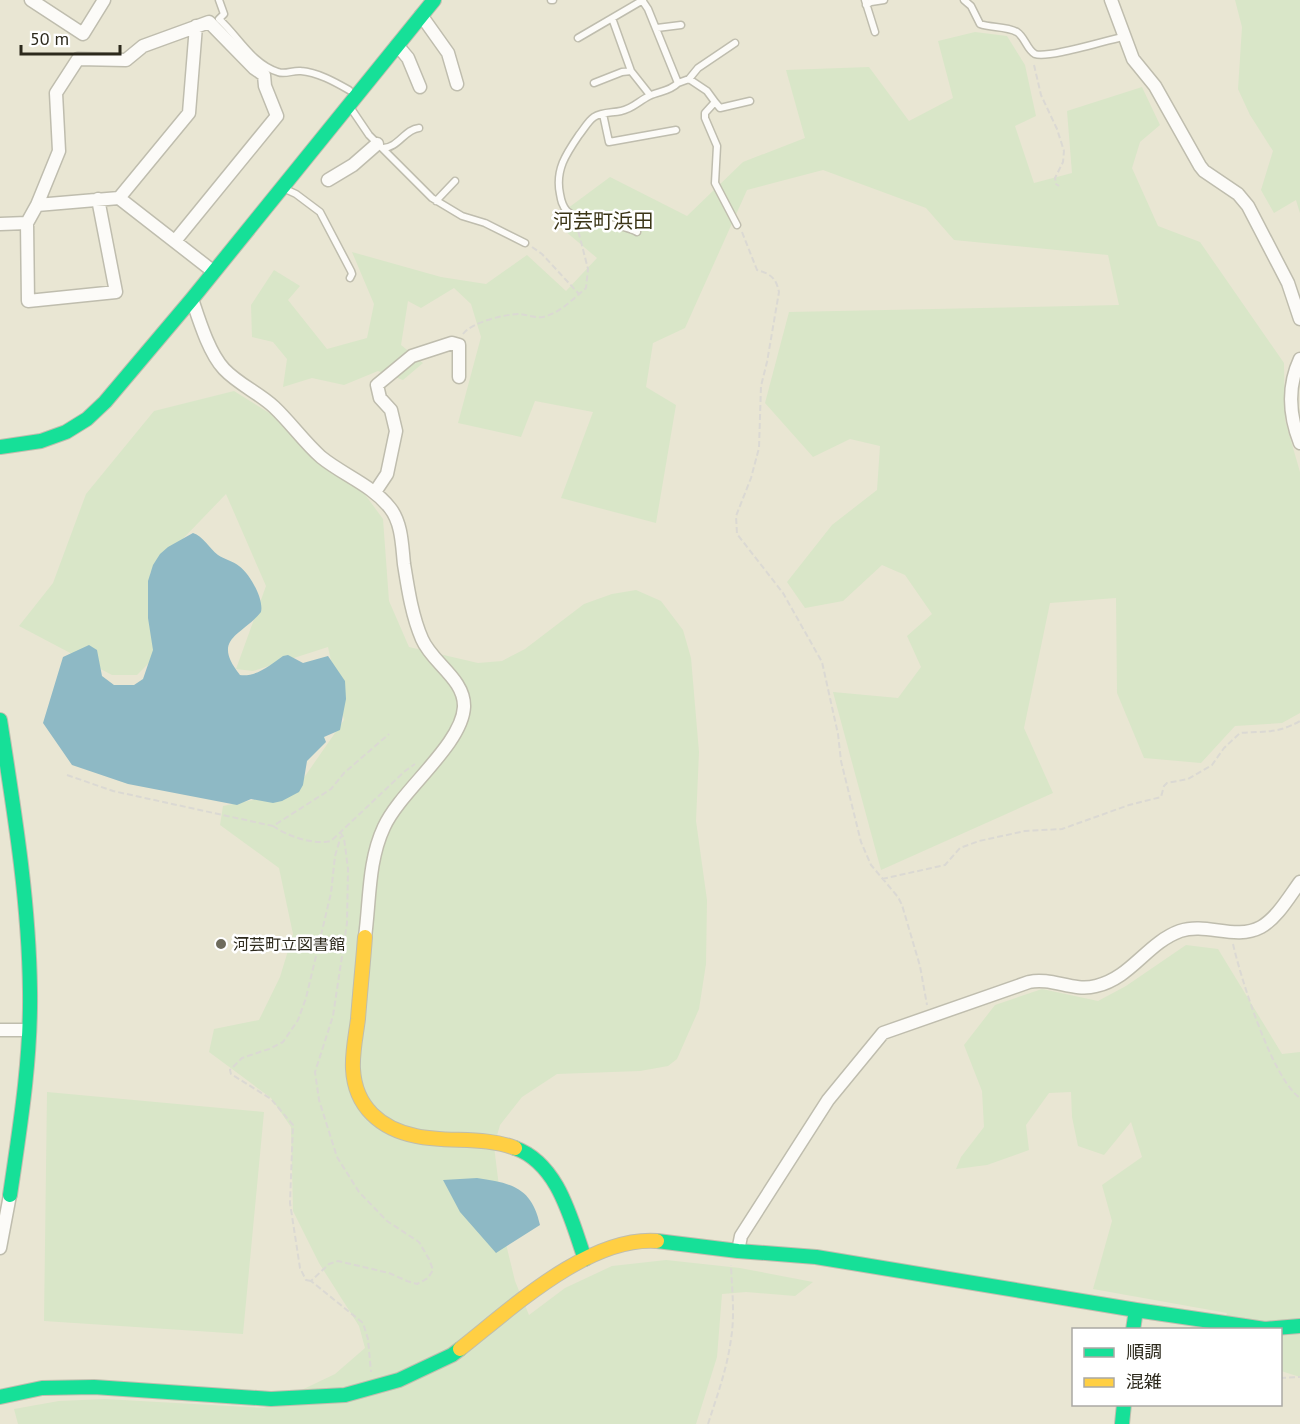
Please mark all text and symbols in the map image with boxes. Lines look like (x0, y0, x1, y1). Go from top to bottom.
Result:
scale bar (21, 18, 120, 56)
text: 50 m (30, 27, 69, 50)
district label: 河芸町浜田 (553, 208, 653, 234)
place label: 河芸町立図書館 (233, 934, 345, 954)
marker: 河芸町立図書館 (214, 937, 228, 951)
legend (1072, 1328, 1282, 1406)
text: 順調 (1126, 1340, 1162, 1363)
text: 混雑 (1126, 1370, 1162, 1393)

